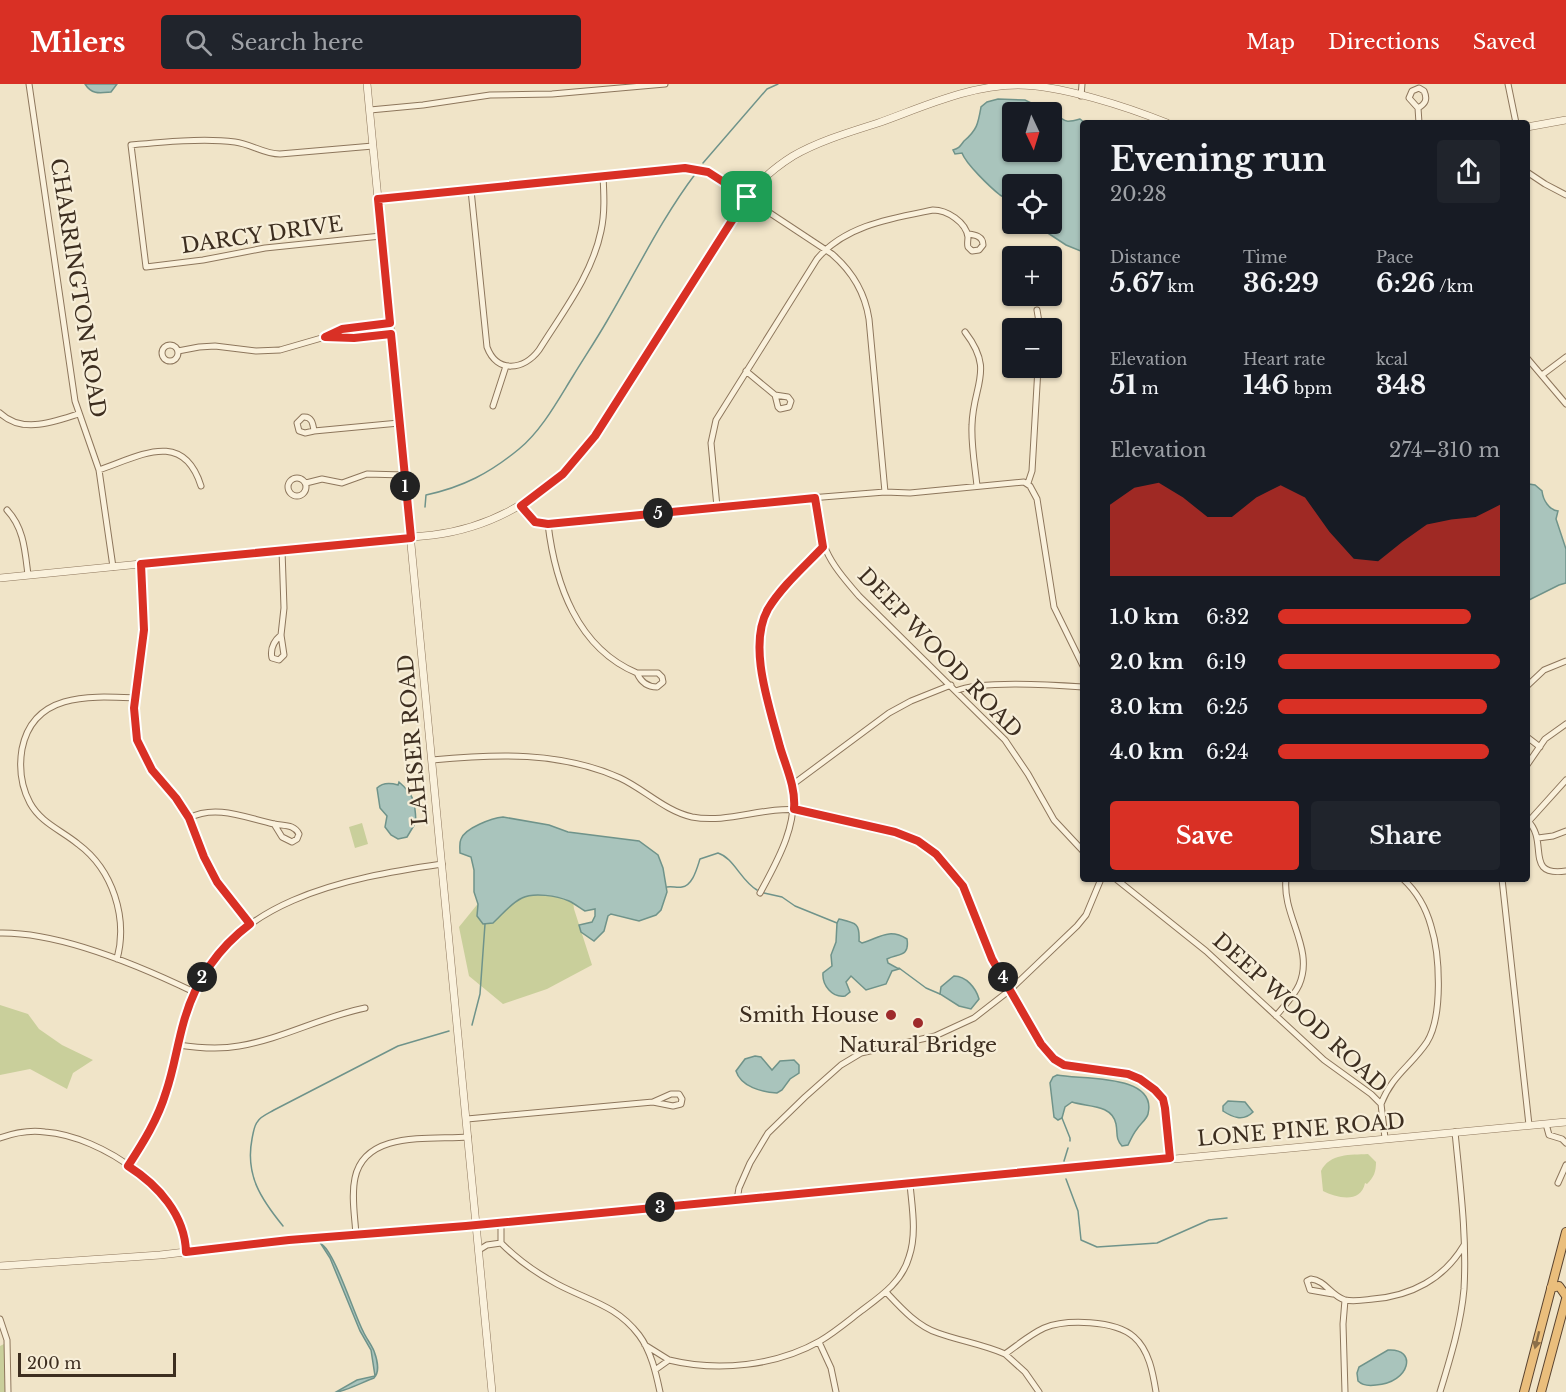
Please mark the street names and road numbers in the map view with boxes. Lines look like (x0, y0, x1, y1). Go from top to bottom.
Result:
street label: CHARRINGTON ROAD (45, 156, 111, 420)
street label: DARCY DRIVE (179, 211, 345, 259)
street label: DEEP WOOD ROAD (852, 563, 1028, 743)
street label: LAHSER ROAD (393, 653, 433, 827)
street label: DEEP WOOD ROAD (1207, 928, 1393, 1098)
street label: LONE PINE ROAD (1196, 1108, 1406, 1152)

